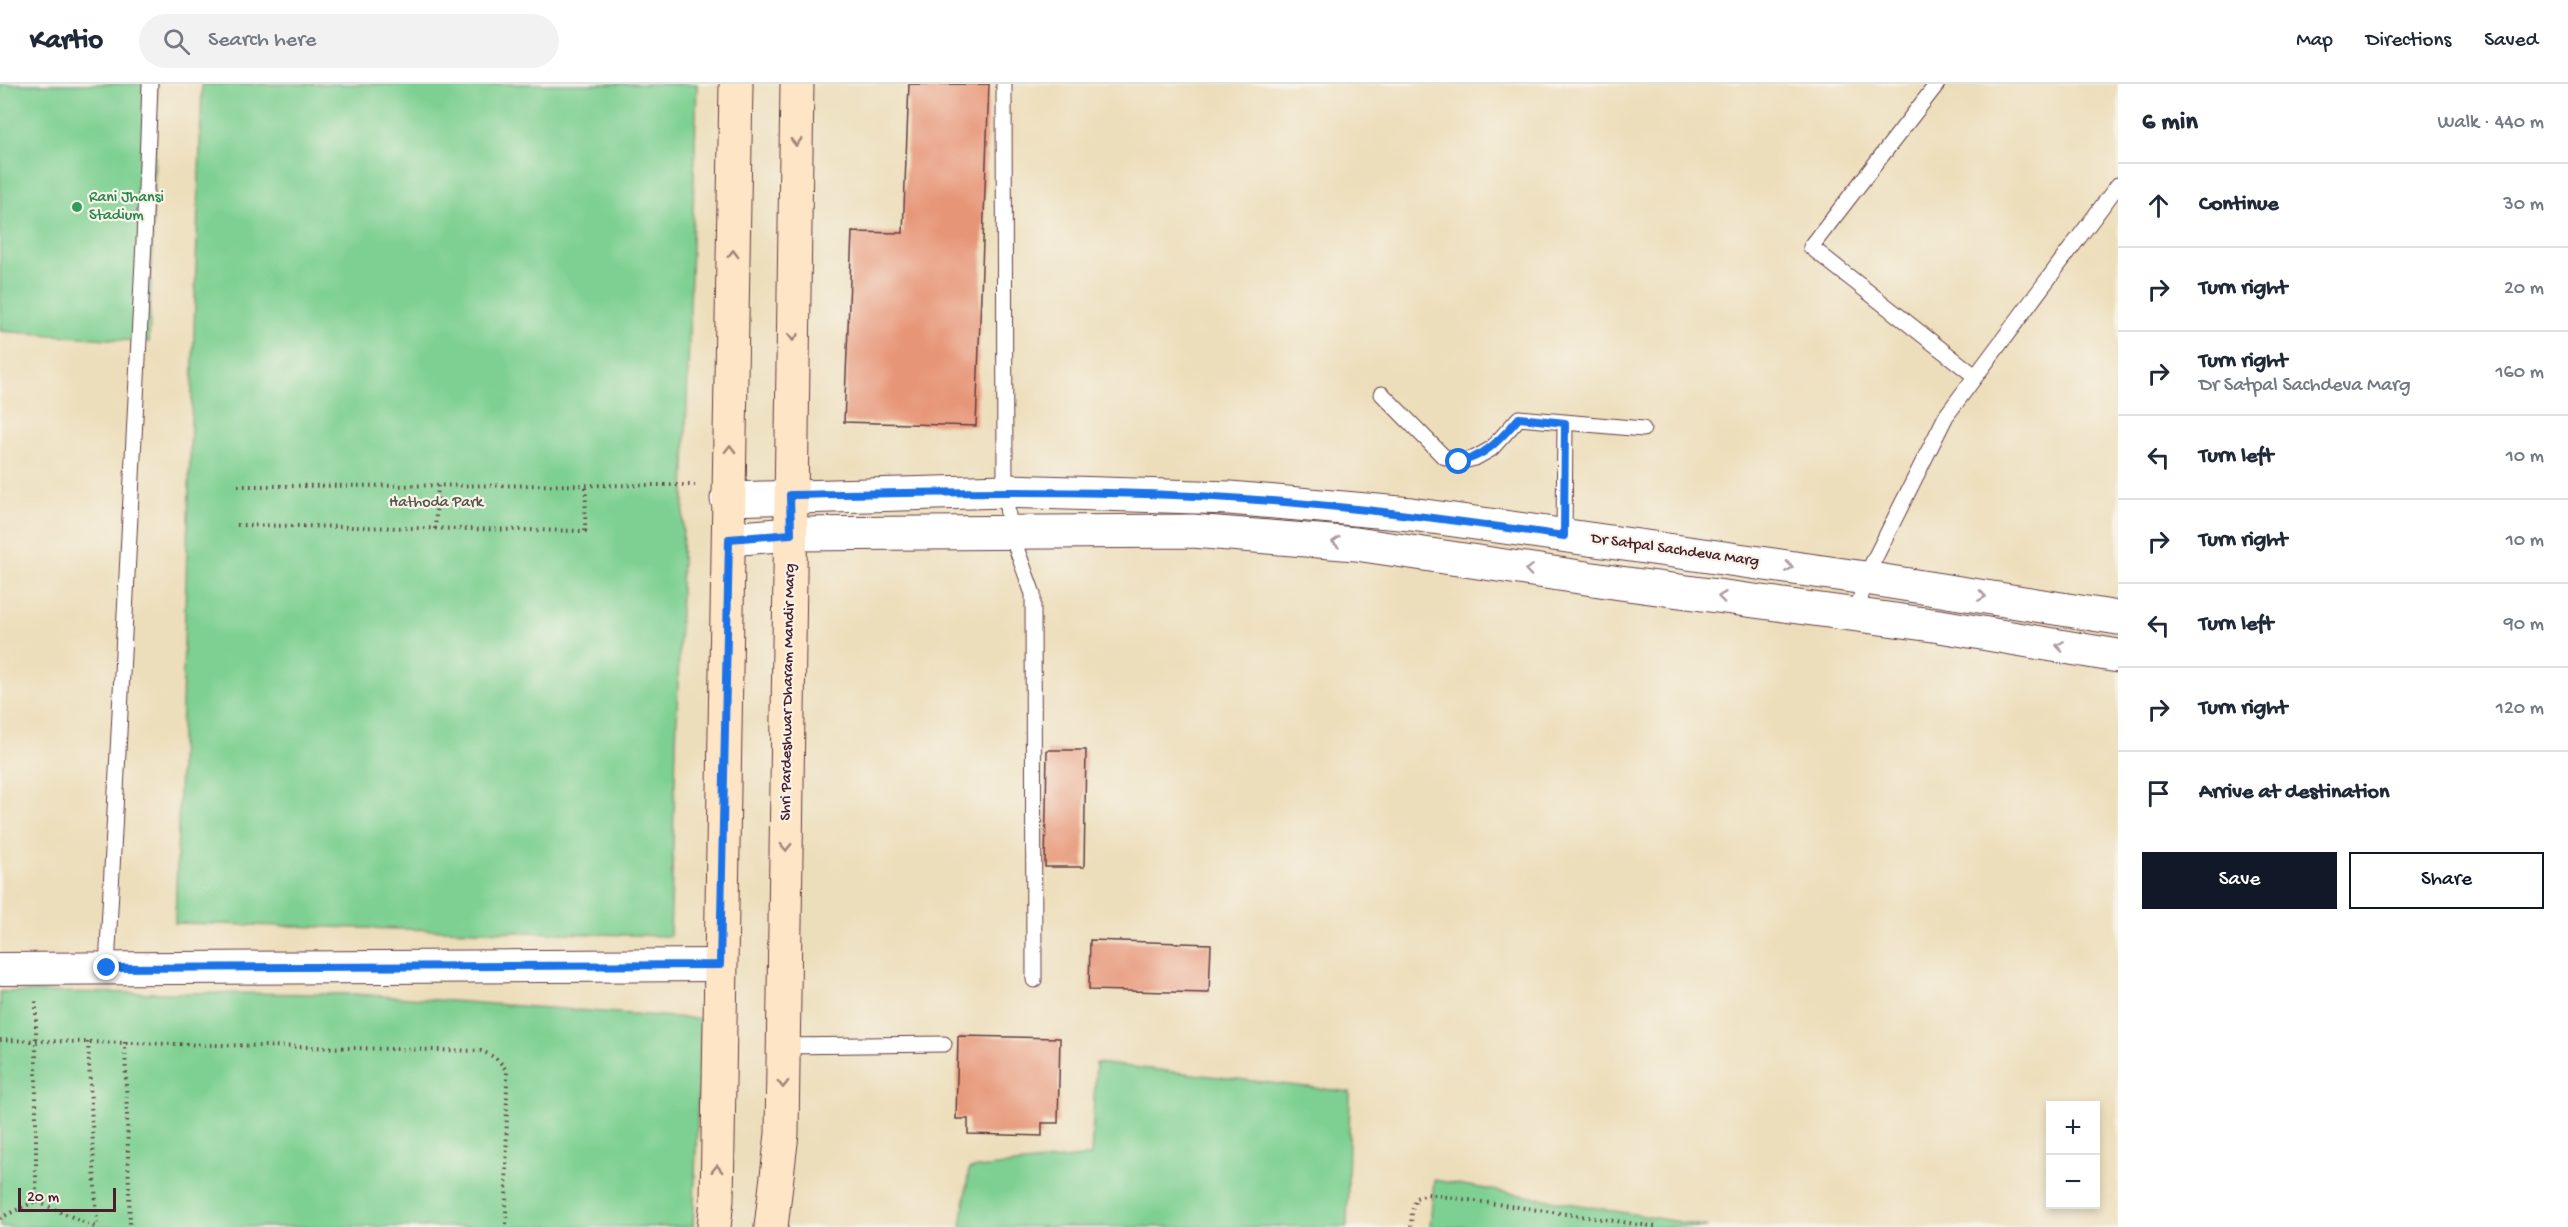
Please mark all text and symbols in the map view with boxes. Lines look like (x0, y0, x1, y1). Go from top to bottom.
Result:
search box (139, 14, 559, 68)
text: Kartio (30, 25, 103, 58)
icon: search (160, 25, 193, 58)
text: Search here (208, 28, 316, 54)
text: Map (2296, 29, 2333, 54)
text: Directions (2366, 29, 2451, 54)
text: Saved (2484, 29, 2538, 54)
text: 6 min (2142, 108, 2198, 139)
text: Walk · 440 m (2438, 112, 2544, 135)
one-way arrow (790, 138, 802, 147)
place label: Rani Jhansi Stadium (89, 189, 164, 226)
icon: ahead (2142, 189, 2175, 222)
text: Continue (2199, 192, 2279, 218)
text: 30 m (2503, 194, 2544, 217)
marker: Rani Jhansi Stadium (70, 200, 84, 214)
one-way arrow (727, 250, 739, 259)
icon: right (2142, 273, 2175, 306)
text: Turn right (2199, 276, 2287, 302)
text: 20 m (2504, 278, 2544, 301)
one-way arrow (787, 333, 799, 342)
text: Turn right (2199, 349, 2287, 375)
icon: right (2142, 357, 2175, 390)
text: 160 m (2495, 362, 2544, 385)
text: Dr Satpal Sachdeva Marg (2199, 375, 2411, 398)
icon: left (2142, 441, 2175, 474)
one-way arrow (724, 444, 736, 453)
text: Turn left (2199, 444, 2273, 470)
text: 10 m (2506, 446, 2544, 469)
route start (1445, 448, 1471, 474)
park label: Hathoda Park (389, 494, 485, 513)
icon: right (2142, 525, 2175, 558)
text: Turn right (2199, 528, 2287, 554)
street label: Dr Satpal Sachdeva Marg (1589, 530, 1760, 572)
text: 10 m (2506, 530, 2544, 553)
one-way arrow (1331, 536, 1340, 549)
one-way arrow (1784, 560, 1794, 573)
street label: Shri Pardeshwar Dharam Mandir Marg (777, 563, 801, 821)
one-way arrow (1524, 564, 1533, 576)
one-way arrow (1977, 590, 1986, 602)
one-way arrow (1717, 591, 1727, 603)
icon: left (2142, 609, 2175, 642)
text: Turn left (2199, 612, 2273, 638)
text: 90 m (2504, 614, 2544, 637)
one-way arrow (2056, 640, 2066, 653)
icon: right (2142, 693, 2175, 726)
text: Turn right (2199, 696, 2287, 722)
text: 120 m (2496, 698, 2544, 721)
icon: arrive (2142, 777, 2175, 810)
text: Arrive at destination (2199, 780, 2389, 806)
one-way arrow (780, 843, 792, 852)
button: Save (2142, 852, 2337, 909)
button: Share (2349, 852, 2544, 909)
route end (93, 954, 119, 980)
one-way arrow (777, 1080, 789, 1089)
map controls (2046, 1101, 2100, 1209)
button: + (2046, 1101, 2100, 1155)
button: − (2046, 1155, 2100, 1209)
one-way arrow (711, 1164, 723, 1173)
scale bar (18, 1185, 116, 1212)
text: 20 m (27, 1189, 59, 1208)

